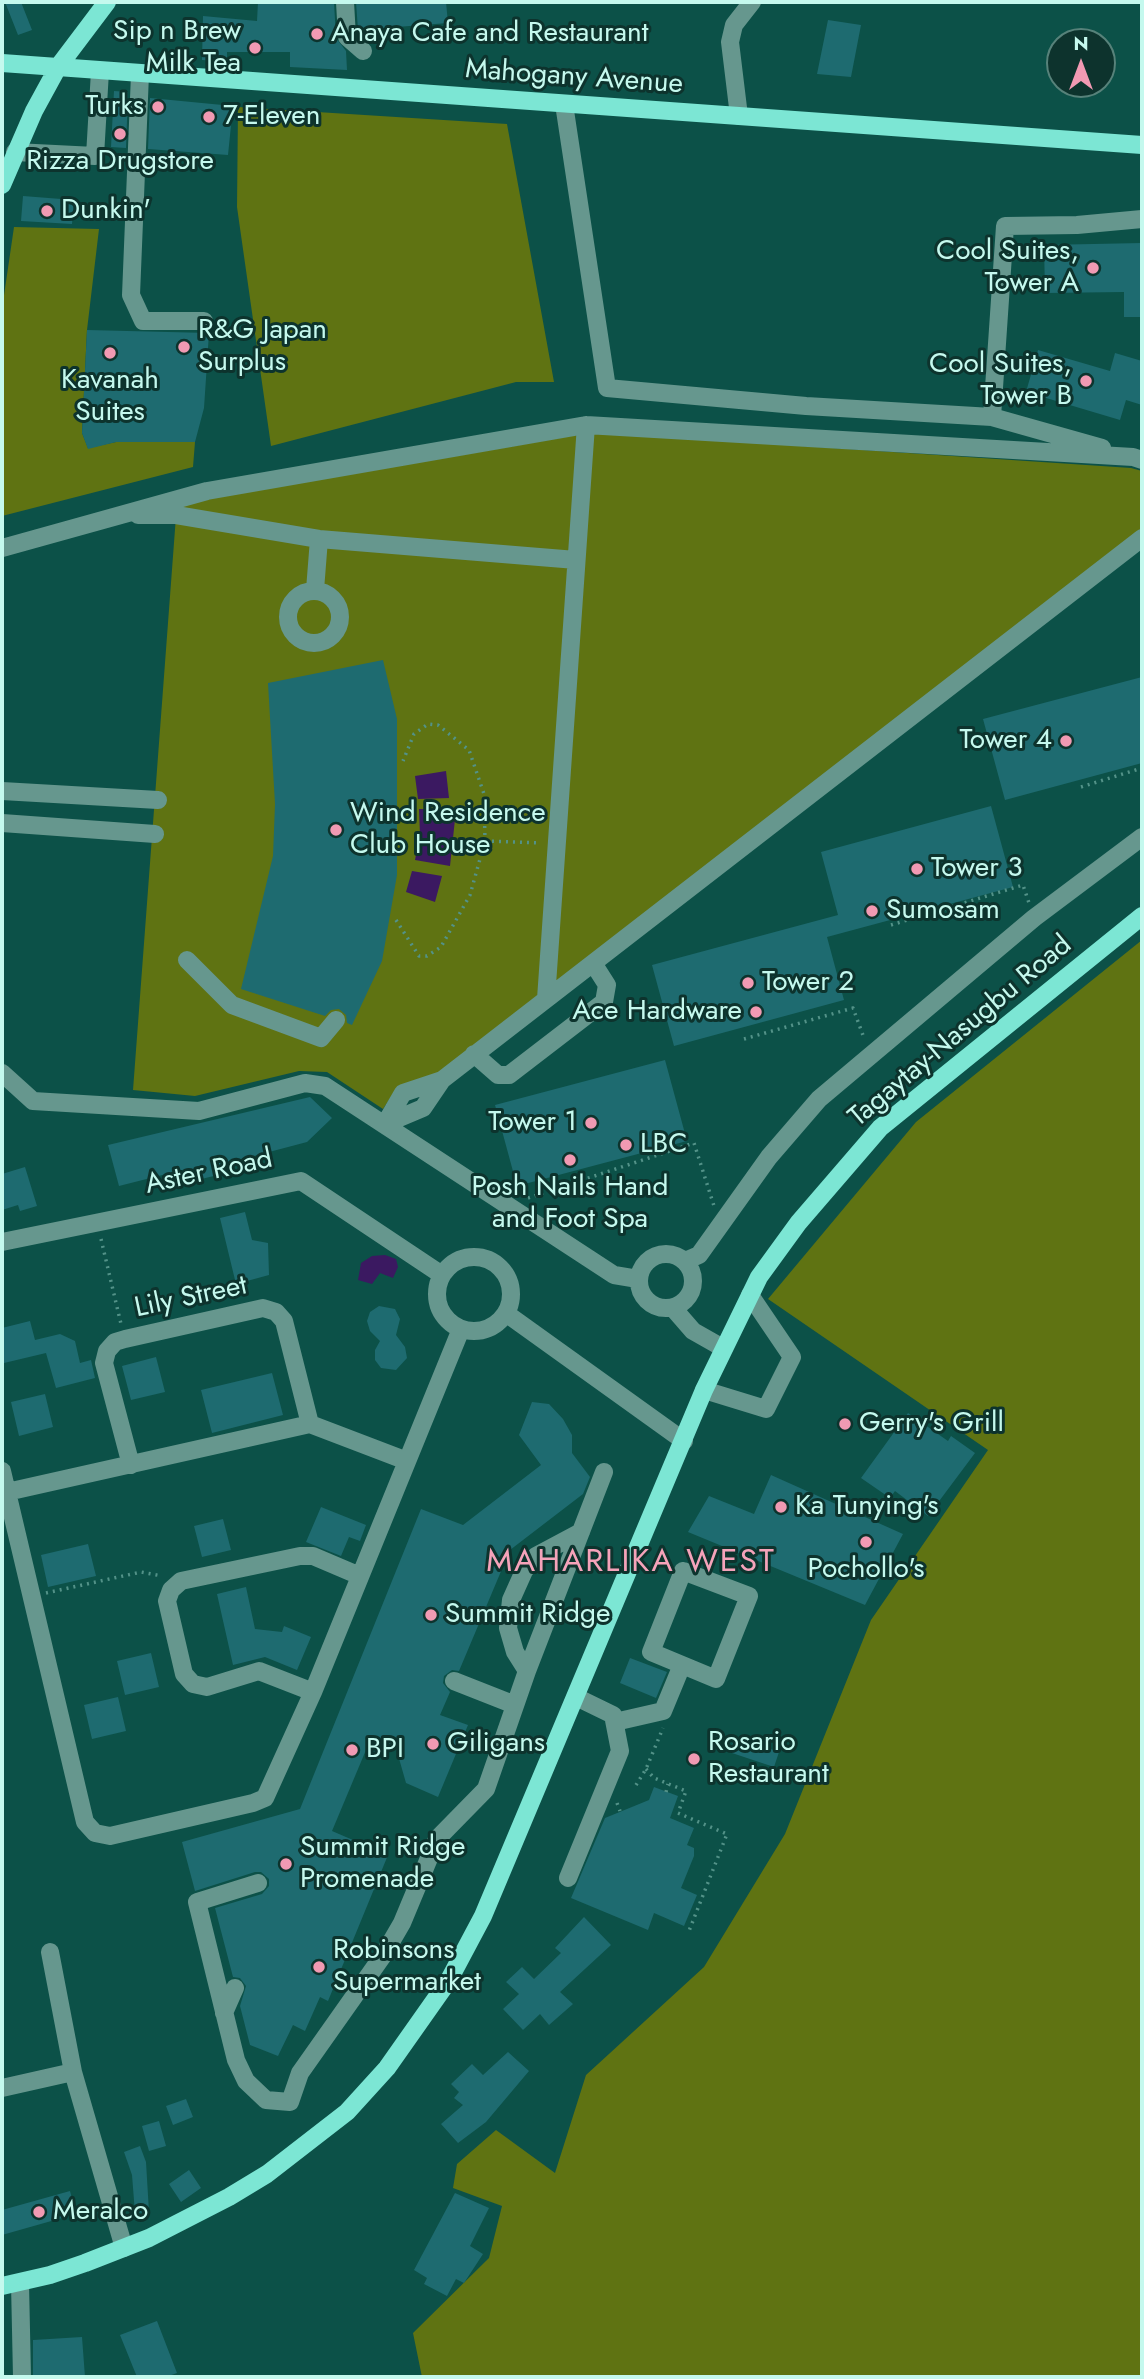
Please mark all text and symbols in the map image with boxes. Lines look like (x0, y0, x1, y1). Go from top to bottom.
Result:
place label: Sip n Brew Milk Tea (113, 15, 241, 81)
place label: Anaya Cafe and Restaurant (331, 17, 648, 51)
marker: Anaya Cafe and Restaurant (309, 26, 325, 42)
north arrow (1046, 28, 1116, 98)
text: N (1073, 30, 1089, 57)
marker: Sip n Brew Milk Tea (247, 40, 263, 56)
street label: Mahogany Avenue (464, 54, 684, 102)
place label: Turks (85, 90, 144, 124)
marker: Turks (150, 99, 166, 115)
place label: 7-Eleven (223, 100, 320, 134)
marker: 7-Eleven (201, 109, 217, 125)
marker: Rizza Drugstore (112, 126, 128, 142)
place label: Rizza Drugstore (26, 145, 214, 179)
place label: Dunkin' (61, 194, 151, 228)
marker: Dunkin' (39, 203, 55, 219)
place label: Cool Suites, Tower A (936, 235, 1079, 301)
marker: Cool Suites, Tower A (1085, 260, 1101, 276)
place label: R&G Japan Surplus (198, 314, 327, 380)
marker: R&G Japan Surplus (176, 339, 192, 355)
marker: Kavanah Suites (102, 345, 118, 361)
place label: Cool Suites, Tower B (929, 348, 1072, 414)
place label: Kavanah Suites (61, 364, 159, 430)
marker: Cool Suites, Tower B (1078, 373, 1094, 389)
place label: Tower 4 (960, 724, 1052, 758)
marker: Tower 4 (1058, 733, 1074, 749)
place label: Wind Residence Club House (350, 797, 546, 863)
marker: Wind Residence Club House (328, 822, 344, 838)
place label: Tower 3 (931, 852, 1022, 886)
marker: Tower 3 (909, 861, 925, 877)
place label: Sumosam (886, 894, 1000, 928)
marker: Sumosam (864, 903, 880, 919)
street label: Tagaytay-Nasugbu Road (843, 929, 1079, 1135)
place label: Tower 2 (762, 966, 854, 1000)
marker: Tower 2 (740, 975, 756, 991)
place label: Ace Hardware (572, 995, 742, 1029)
marker: Ace Hardware (748, 1004, 764, 1020)
place label: Tower 1 (488, 1106, 577, 1140)
marker: Tower 1 (583, 1115, 599, 1131)
place label: LBC (640, 1128, 687, 1162)
marker: LBC (618, 1137, 634, 1153)
street label: Aster Road (142, 1143, 276, 1203)
marker: Posh Nails Hand and Foot Spa (562, 1152, 578, 1168)
place label: Posh Nails Hand and Foot Spa (472, 1171, 668, 1237)
street label: Lily Street (132, 1270, 250, 1326)
place label: Gerry's Grill (859, 1407, 1004, 1441)
marker: Gerry's Grill (837, 1416, 853, 1432)
place label: Ka Tunying's (795, 1490, 939, 1524)
marker: Ka Tunying's (773, 1499, 789, 1515)
marker: Pochollo's (858, 1534, 874, 1550)
district label: MAHARLIKA WEST (488, 1544, 774, 1582)
place label: Pochollo's (808, 1553, 924, 1587)
place label: Summit Ridge (445, 1598, 610, 1632)
marker: Summit Ridge (423, 1607, 439, 1623)
place label: Rosario Restaurant (708, 1726, 829, 1792)
place label: Giligans (447, 1727, 545, 1761)
place label: BPI (366, 1733, 404, 1767)
marker: Giligans (425, 1736, 441, 1752)
marker: BPI (344, 1742, 360, 1758)
marker: Rosario Restaurant (686, 1751, 702, 1767)
place label: Summit Ridge Promenade (300, 1831, 465, 1897)
marker: Summit Ridge Promenade (278, 1856, 294, 1872)
place label: Robinsons Supermarket (333, 1934, 481, 2000)
marker: Robinsons Supermarket (311, 1959, 327, 1975)
place label: Meralco (53, 2195, 148, 2229)
marker: Meralco (31, 2204, 47, 2220)

